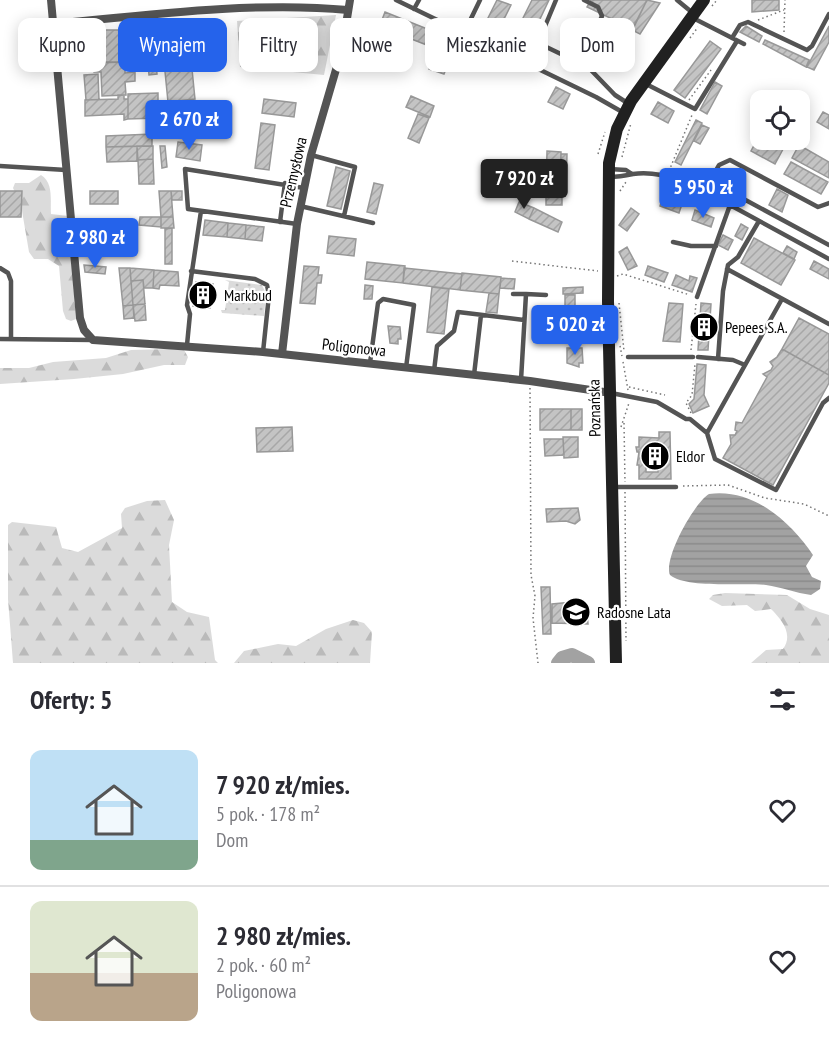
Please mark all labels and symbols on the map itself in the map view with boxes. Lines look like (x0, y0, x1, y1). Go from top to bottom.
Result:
pin: 2 670 zł (127, 100, 251, 151)
street label: Przemysłowa (275, 135, 311, 209)
pin: 7 920 zł (462, 159, 586, 210)
pin: 5 950 zł (641, 168, 765, 219)
pin: 2 980 zł (33, 218, 157, 269)
building icon: Markbud (187, 279, 219, 311)
place label: Markbud (224, 285, 272, 305)
pin: 5 020 zł (513, 305, 637, 356)
building icon: Pepees S.A. (688, 311, 720, 343)
place label: Pepees S.A. (725, 317, 788, 337)
street label: Poligonowa (321, 334, 387, 360)
street label: Poznańska (583, 379, 605, 437)
building icon: Eldor (639, 440, 671, 472)
place label: Eldor (676, 446, 705, 466)
school or university icon: Radosne Lata (560, 596, 592, 628)
place label: Radosne Lata (597, 602, 671, 622)

